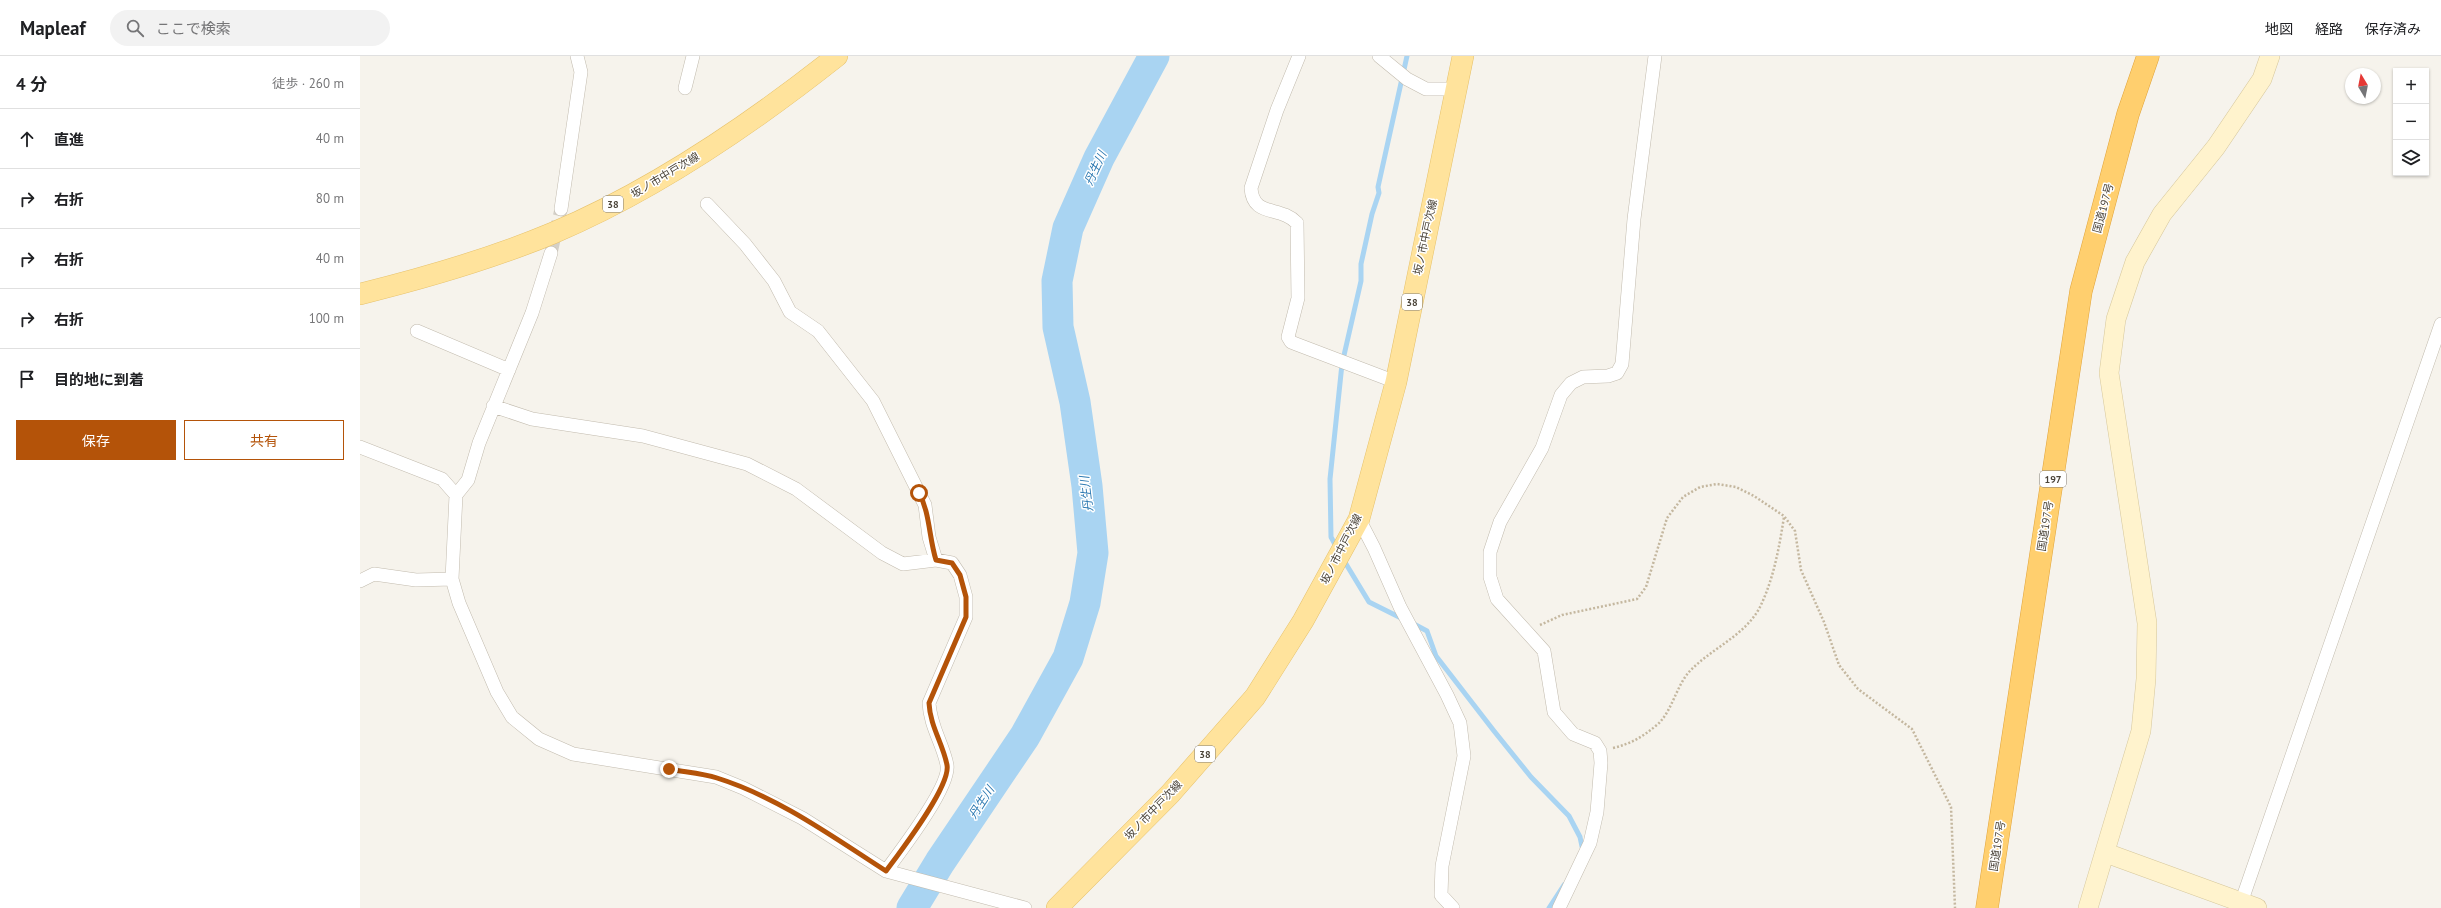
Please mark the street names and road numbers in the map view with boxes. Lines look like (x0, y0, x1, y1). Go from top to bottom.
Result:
street label: 坂ノ市中戸次線 (628, 149, 702, 201)
street label: 国道197号 (2090, 182, 2116, 234)
road number: 38 (603, 196, 623, 212)
street label: 坂ノ市中戸次線 (1410, 198, 1440, 276)
road number: 38 (1402, 294, 1422, 310)
road number: 197 (2040, 471, 2066, 487)
street label: 国道197号 (2034, 500, 2056, 552)
street label: 坂ノ市中戸次線 (1317, 512, 1365, 586)
road number: 38 (1195, 746, 1215, 762)
street label: 坂ノ市中戸次線 (1121, 777, 1185, 843)
street label: 国道197号 (1986, 820, 2008, 872)

